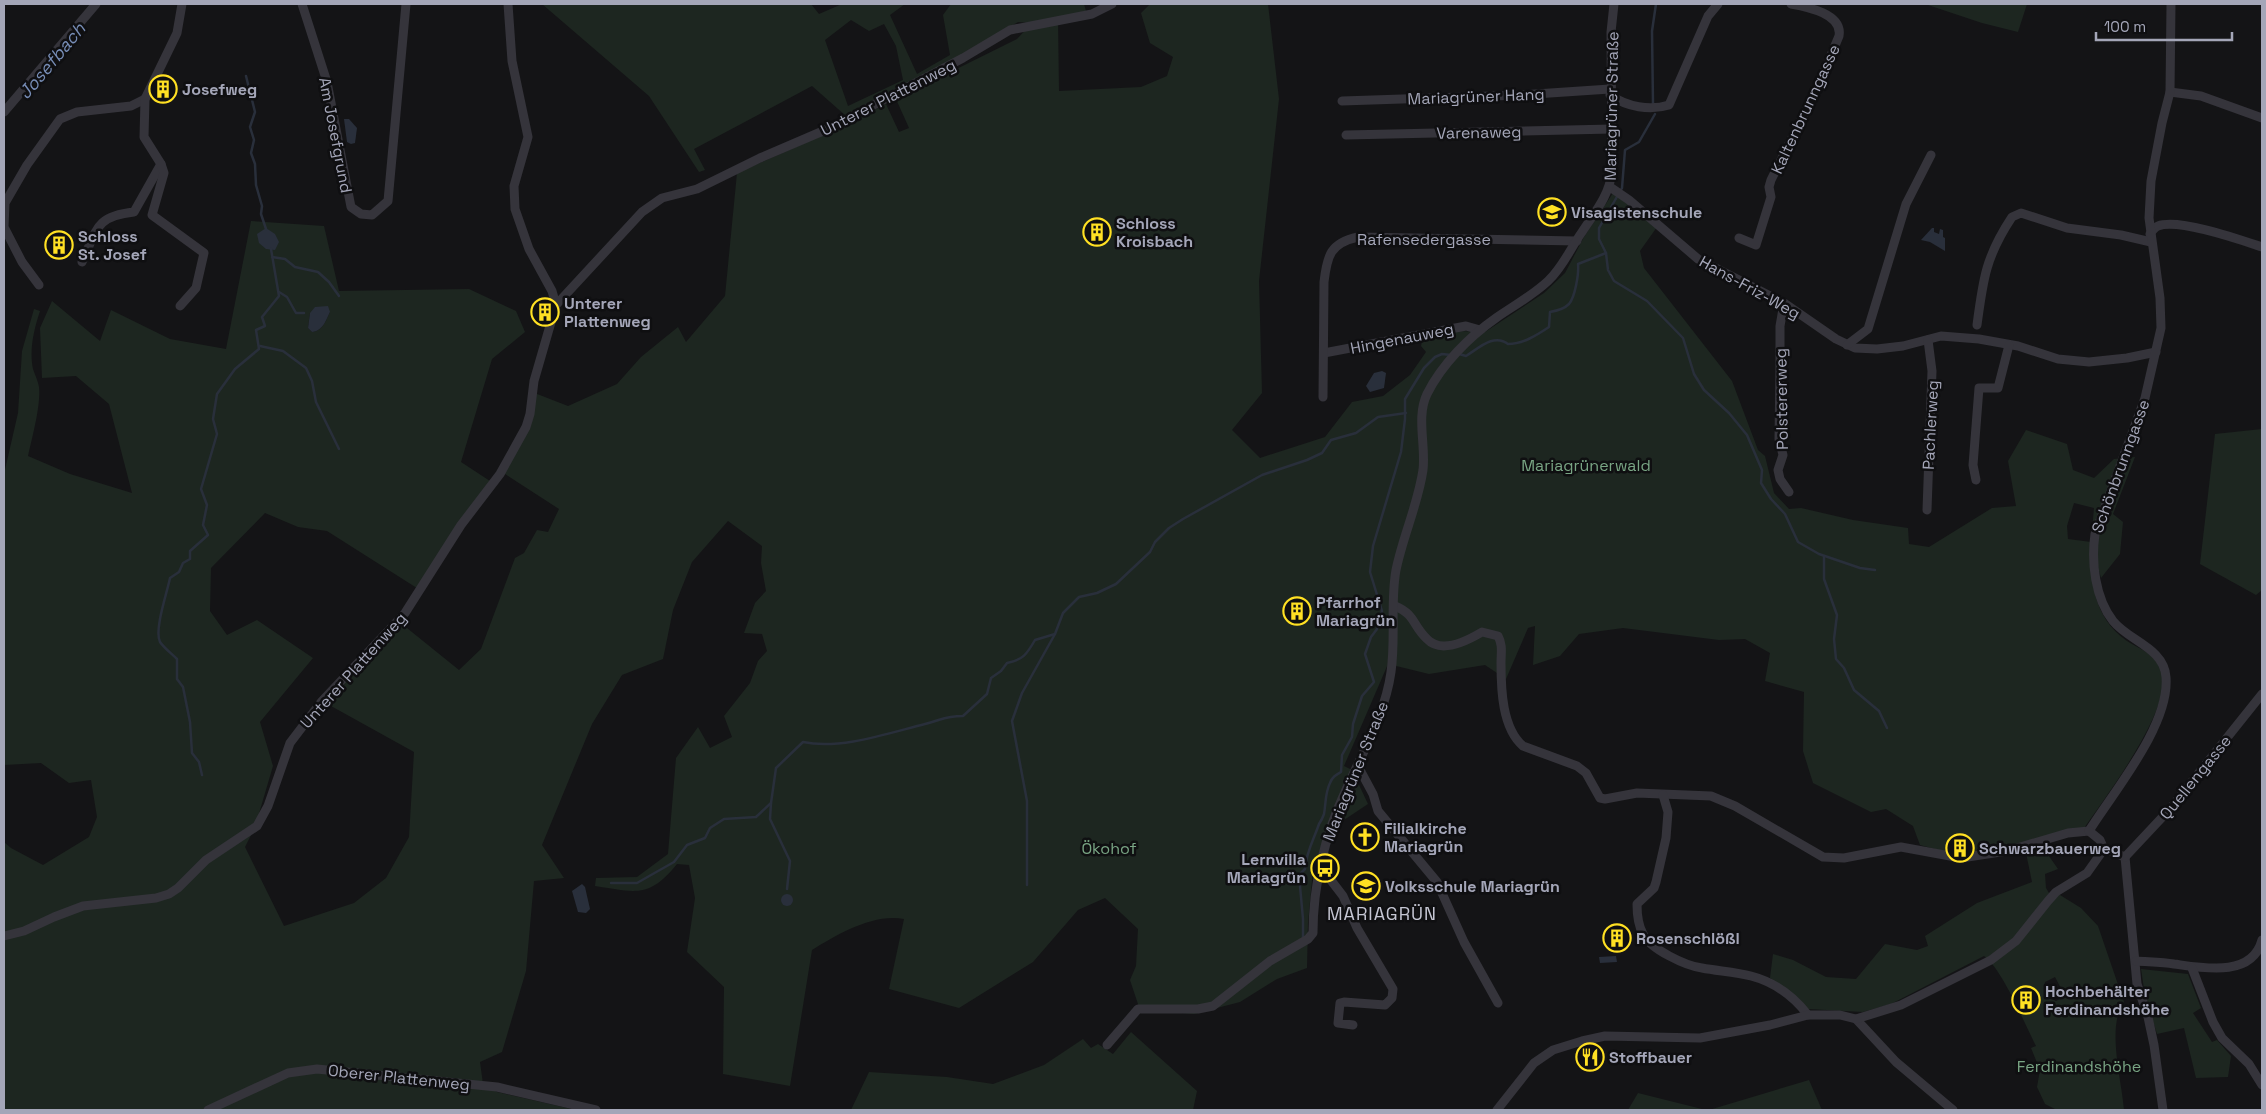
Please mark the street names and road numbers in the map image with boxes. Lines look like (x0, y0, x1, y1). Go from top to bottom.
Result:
street label: Mariagrüner Straße (1600, 31, 1623, 181)
street label: Kaltenbrunngasse (1766, 41, 1845, 177)
street label: Unterer Plattenweg (817, 54, 959, 141)
street label: Am Josefgrund (314, 75, 357, 195)
street label: Mariagrüner Hang (1407, 84, 1545, 109)
street label: Varenaweg (1436, 121, 1522, 144)
street label: Rafensedergasse (1357, 229, 1491, 250)
street label: Hans-Friz-Weg (1696, 251, 1804, 324)
street label: Hingenauweg (1349, 318, 1456, 359)
street label: Polstererweg (1770, 348, 1793, 450)
street label: Pachlerweg (1918, 380, 1943, 470)
street label: Schönbrunngasse (2087, 397, 2154, 536)
street label: Unterer Plattenweg (296, 608, 411, 733)
street label: Mariagrüner Straße (1318, 698, 1393, 844)
street label: Quellengasse (2155, 731, 2236, 824)
street label: Oberer Plattenweg (327, 1060, 471, 1095)

